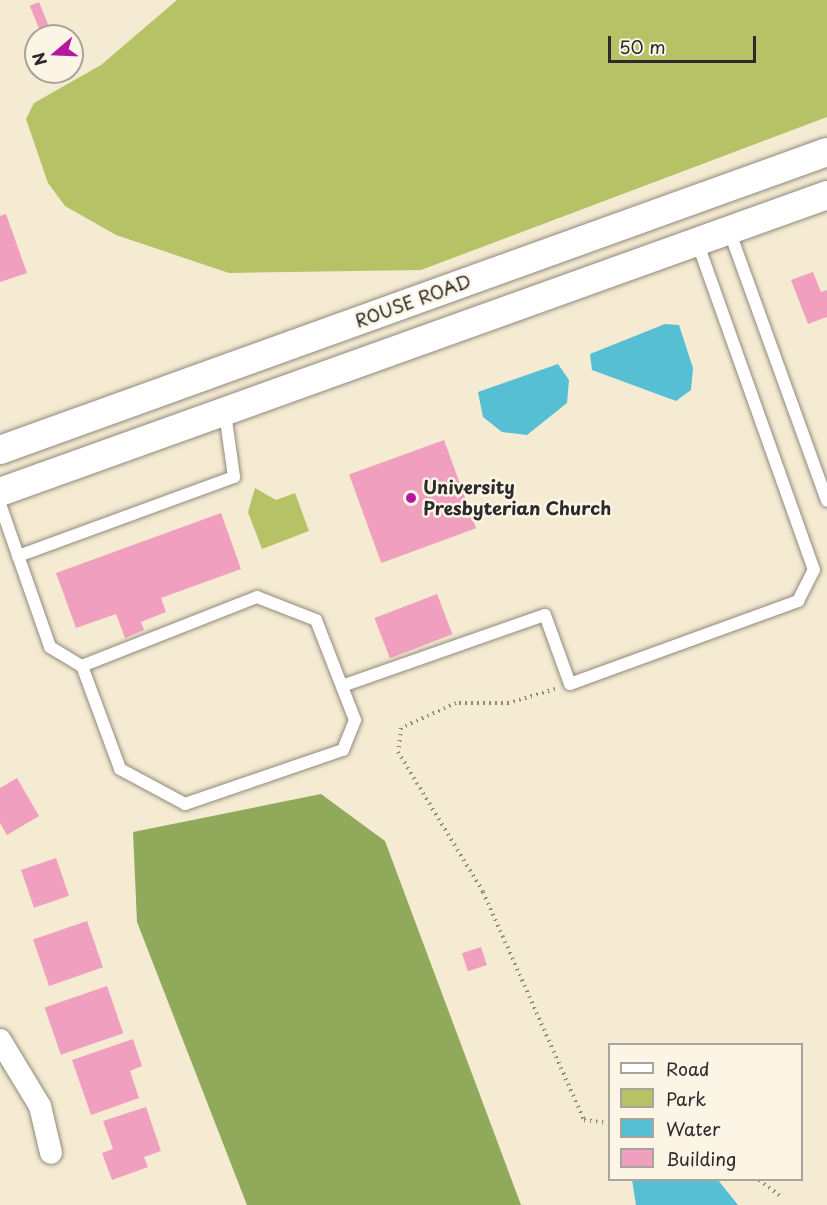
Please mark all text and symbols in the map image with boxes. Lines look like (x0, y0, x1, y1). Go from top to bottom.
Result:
north arrow (24, 24, 84, 84)
scale bar (611, 24, 760, 62)
text: 50 m (619, 33, 666, 60)
text: N (25, 49, 52, 69)
street label: ROUSE ROAD (352, 270, 474, 332)
place label: University Presbyterian Church (423, 477, 611, 520)
marker: University Presbyterian Church (404, 491, 418, 505)
legend (608, 1043, 803, 1181)
text: Road (666, 1055, 710, 1082)
text: Park (666, 1085, 706, 1112)
text: Water (666, 1115, 720, 1142)
text: Building (666, 1145, 736, 1172)

